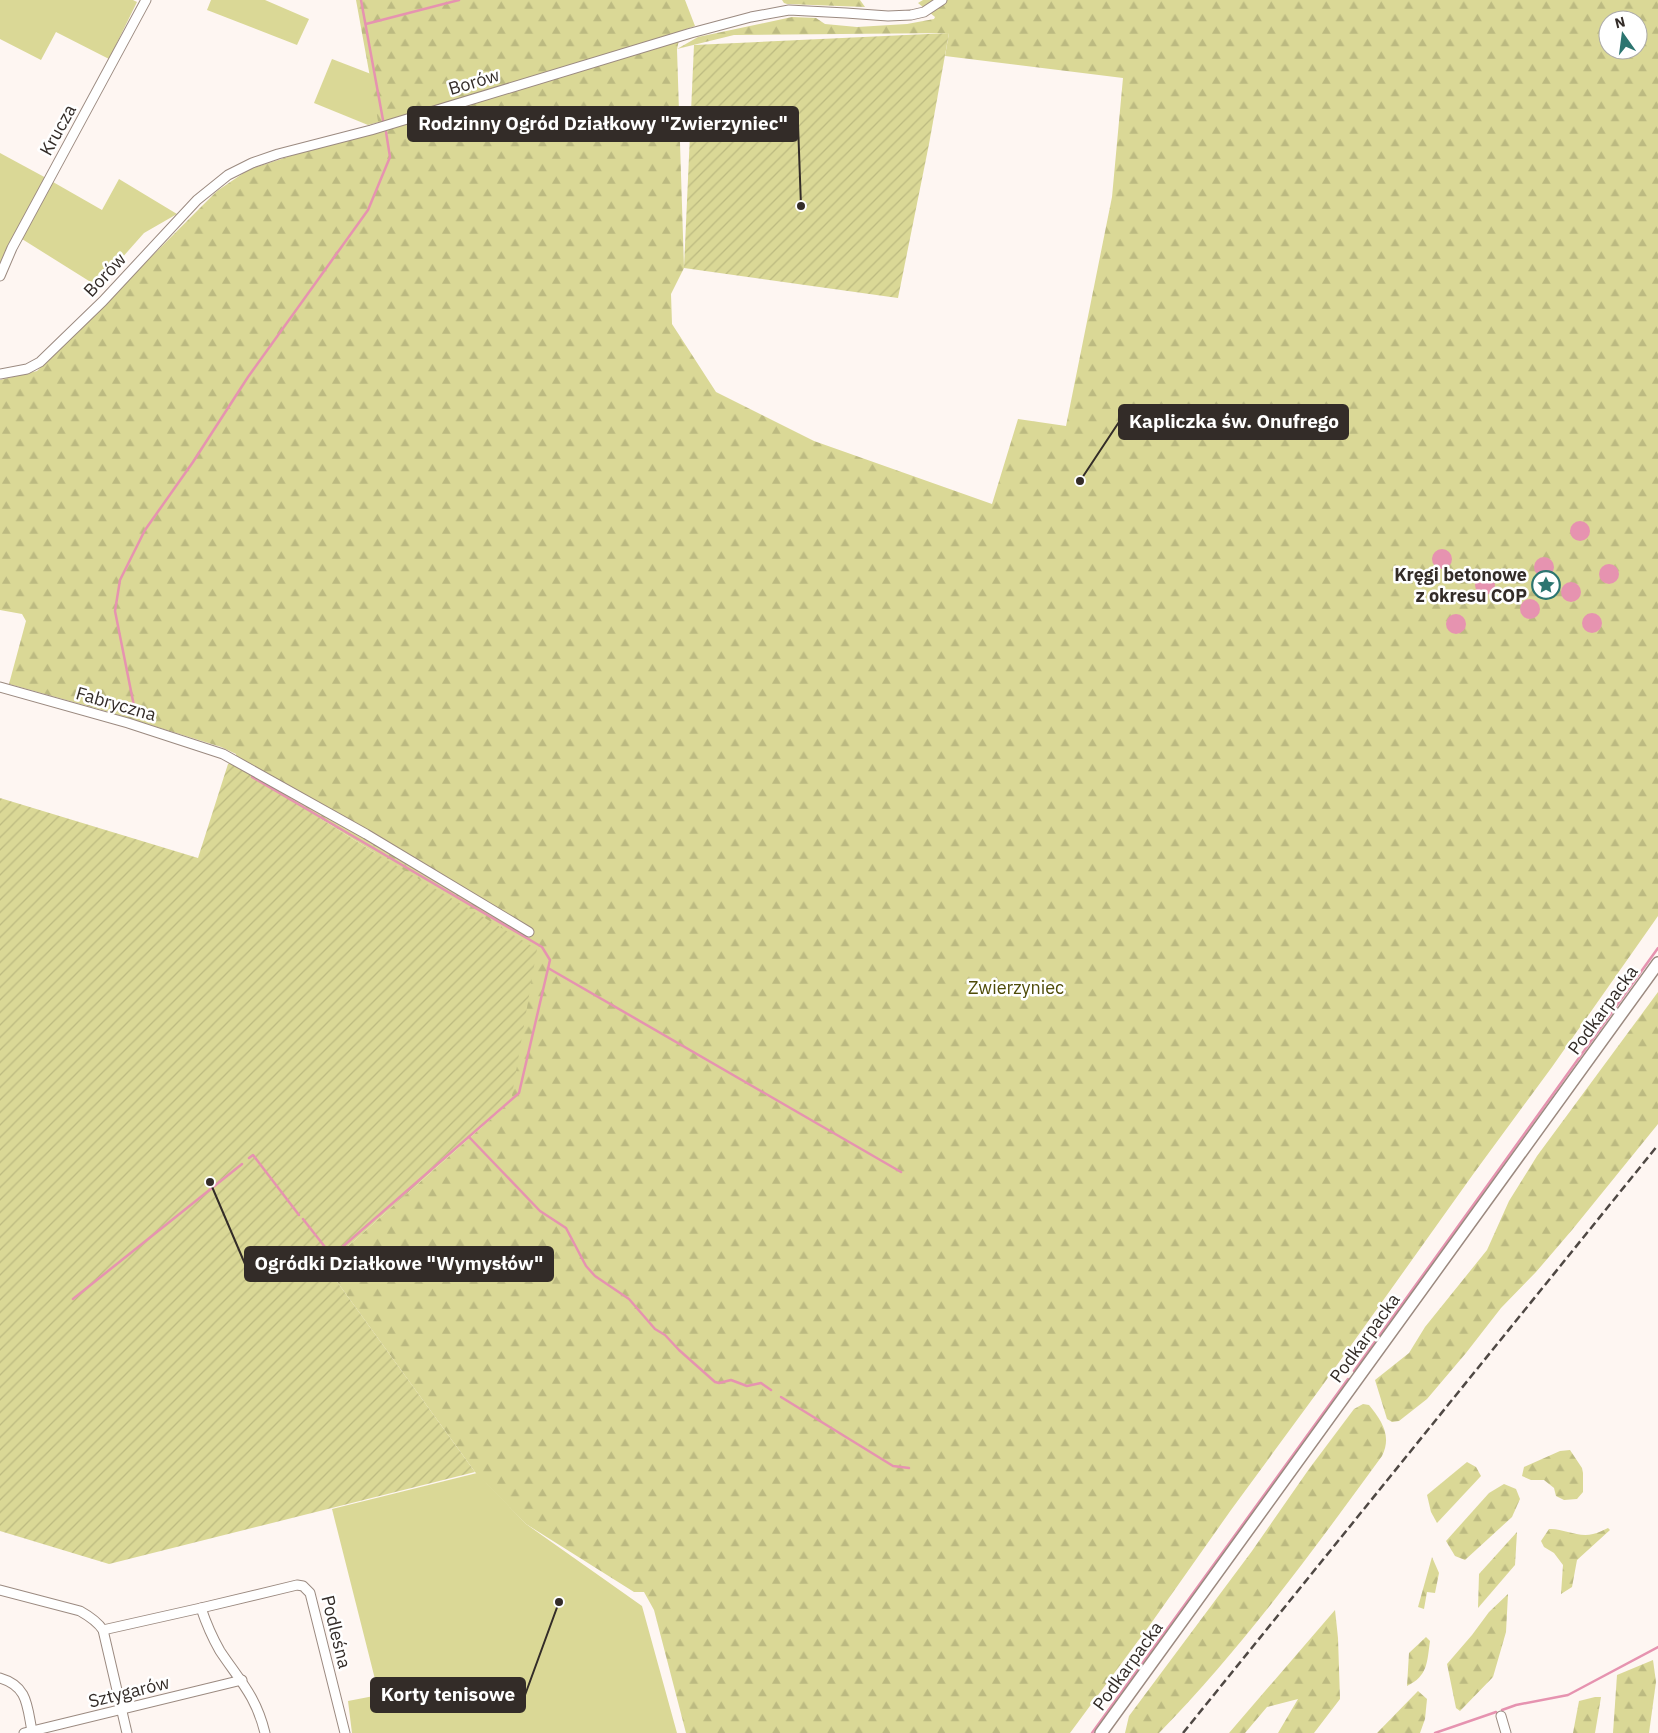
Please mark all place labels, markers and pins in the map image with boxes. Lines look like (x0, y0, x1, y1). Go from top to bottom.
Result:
callout: Rodzinny Ogród Działkowy "Zwierzyniec" (408, 107, 798, 141)
callout: Kapliczka św. Onufrego (1119, 405, 1348, 439)
place label: Kręgi betonowe z okresu COP (1394, 563, 1527, 607)
place icon: Kręgi betonowe z okresu COP (1531, 570, 1561, 600)
callout: Ogródki Działkowe "Wymysłów" (245, 1247, 553, 1281)
callout: Korty tenisowe (371, 1678, 525, 1712)

